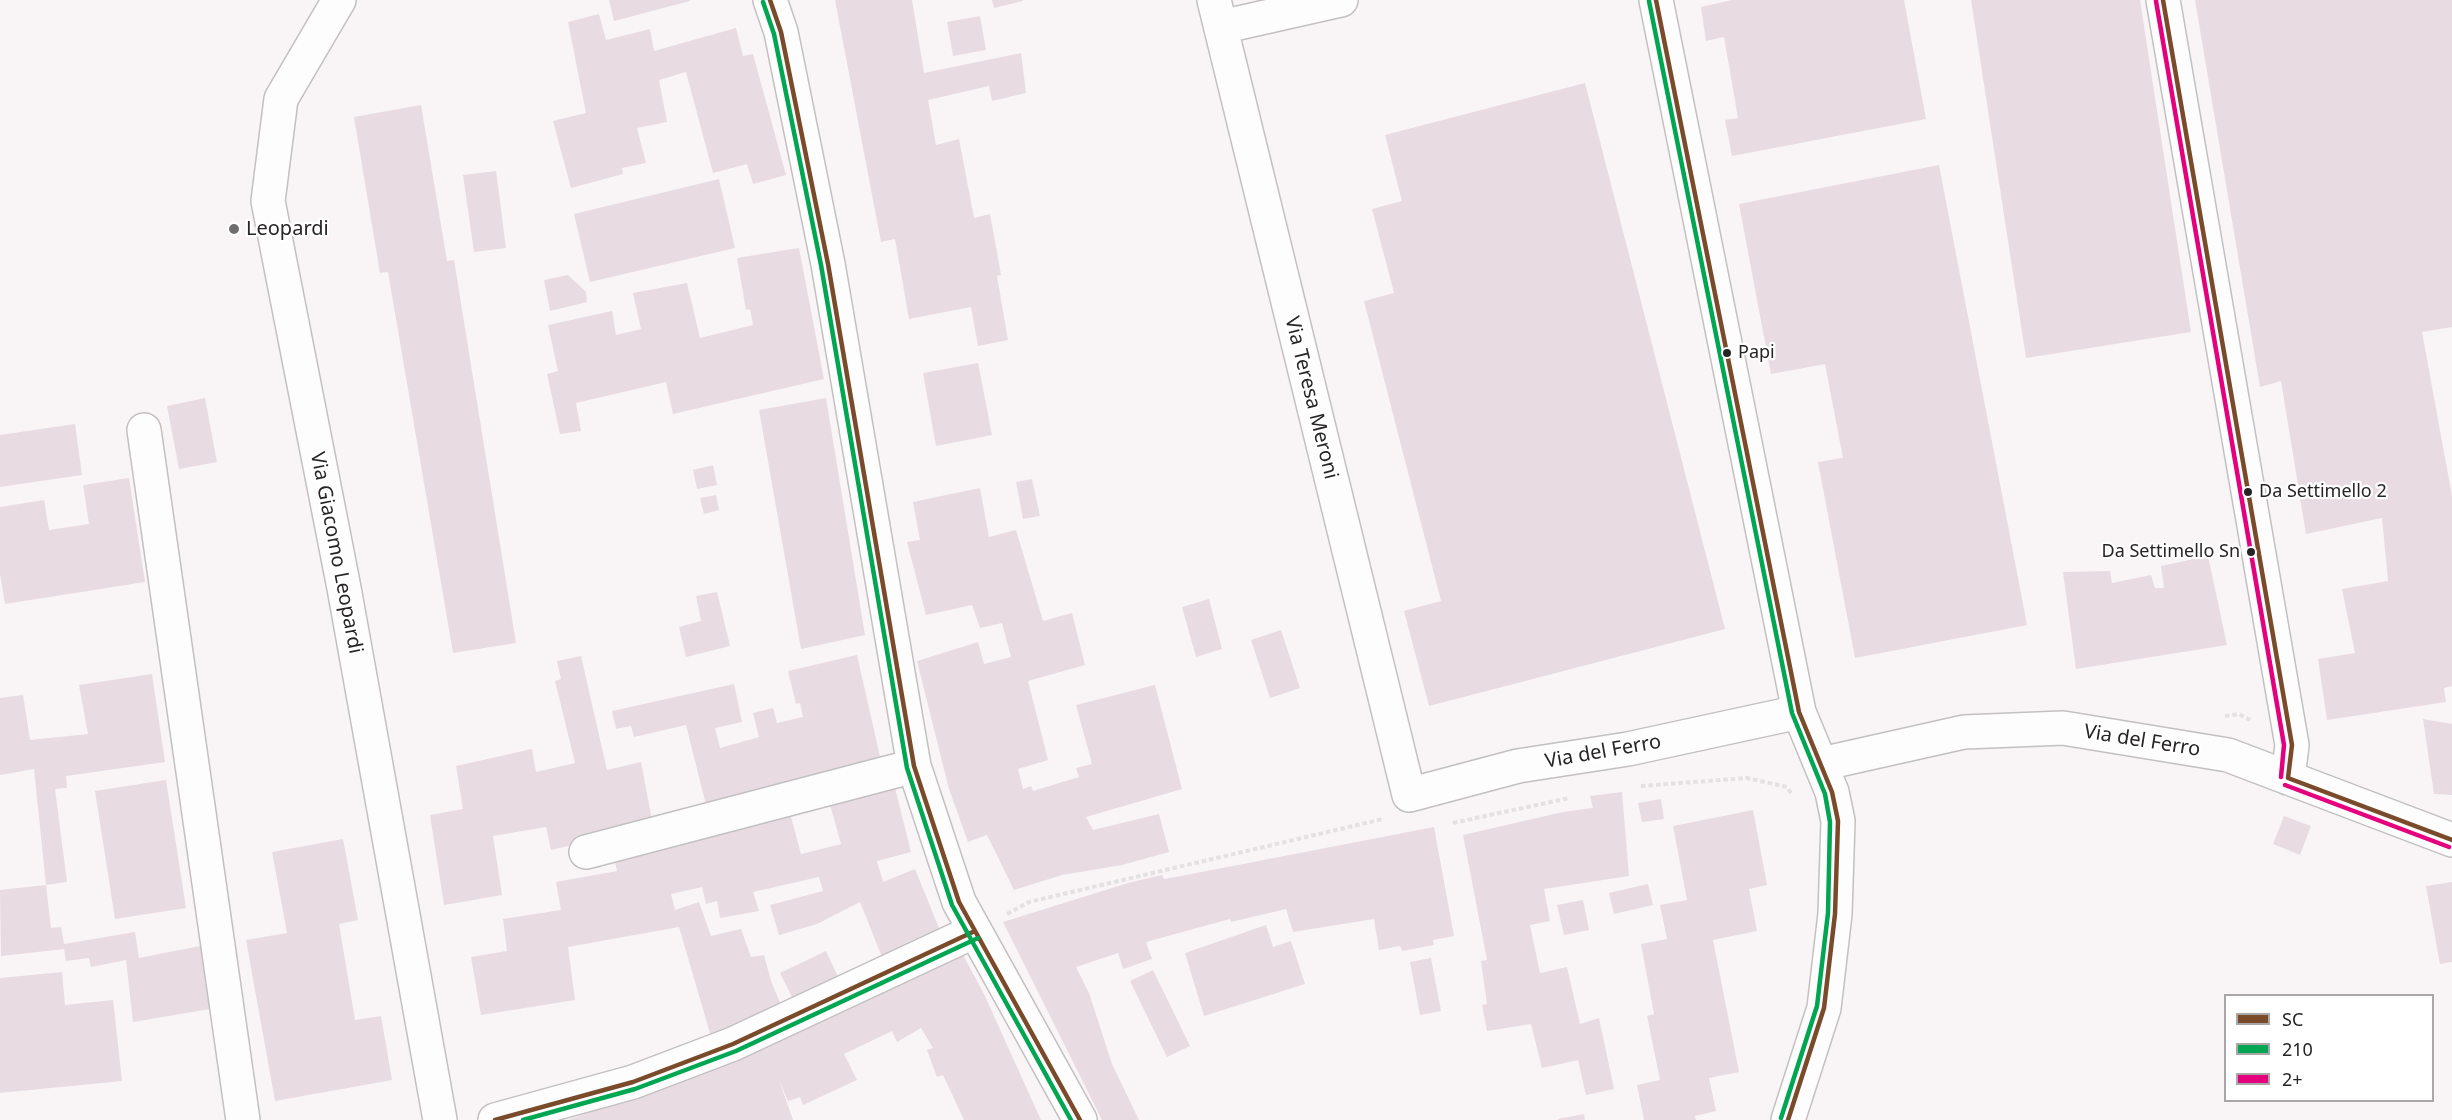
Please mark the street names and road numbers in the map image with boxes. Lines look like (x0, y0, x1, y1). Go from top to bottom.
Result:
street label: Via Teresa Meroni (1279, 314, 1343, 482)
street label: Via Giacomo Leopardi (305, 450, 367, 656)
street label: Via del Ferro (2082, 720, 2202, 762)
street label: Via del Ferro (1543, 730, 1663, 774)

